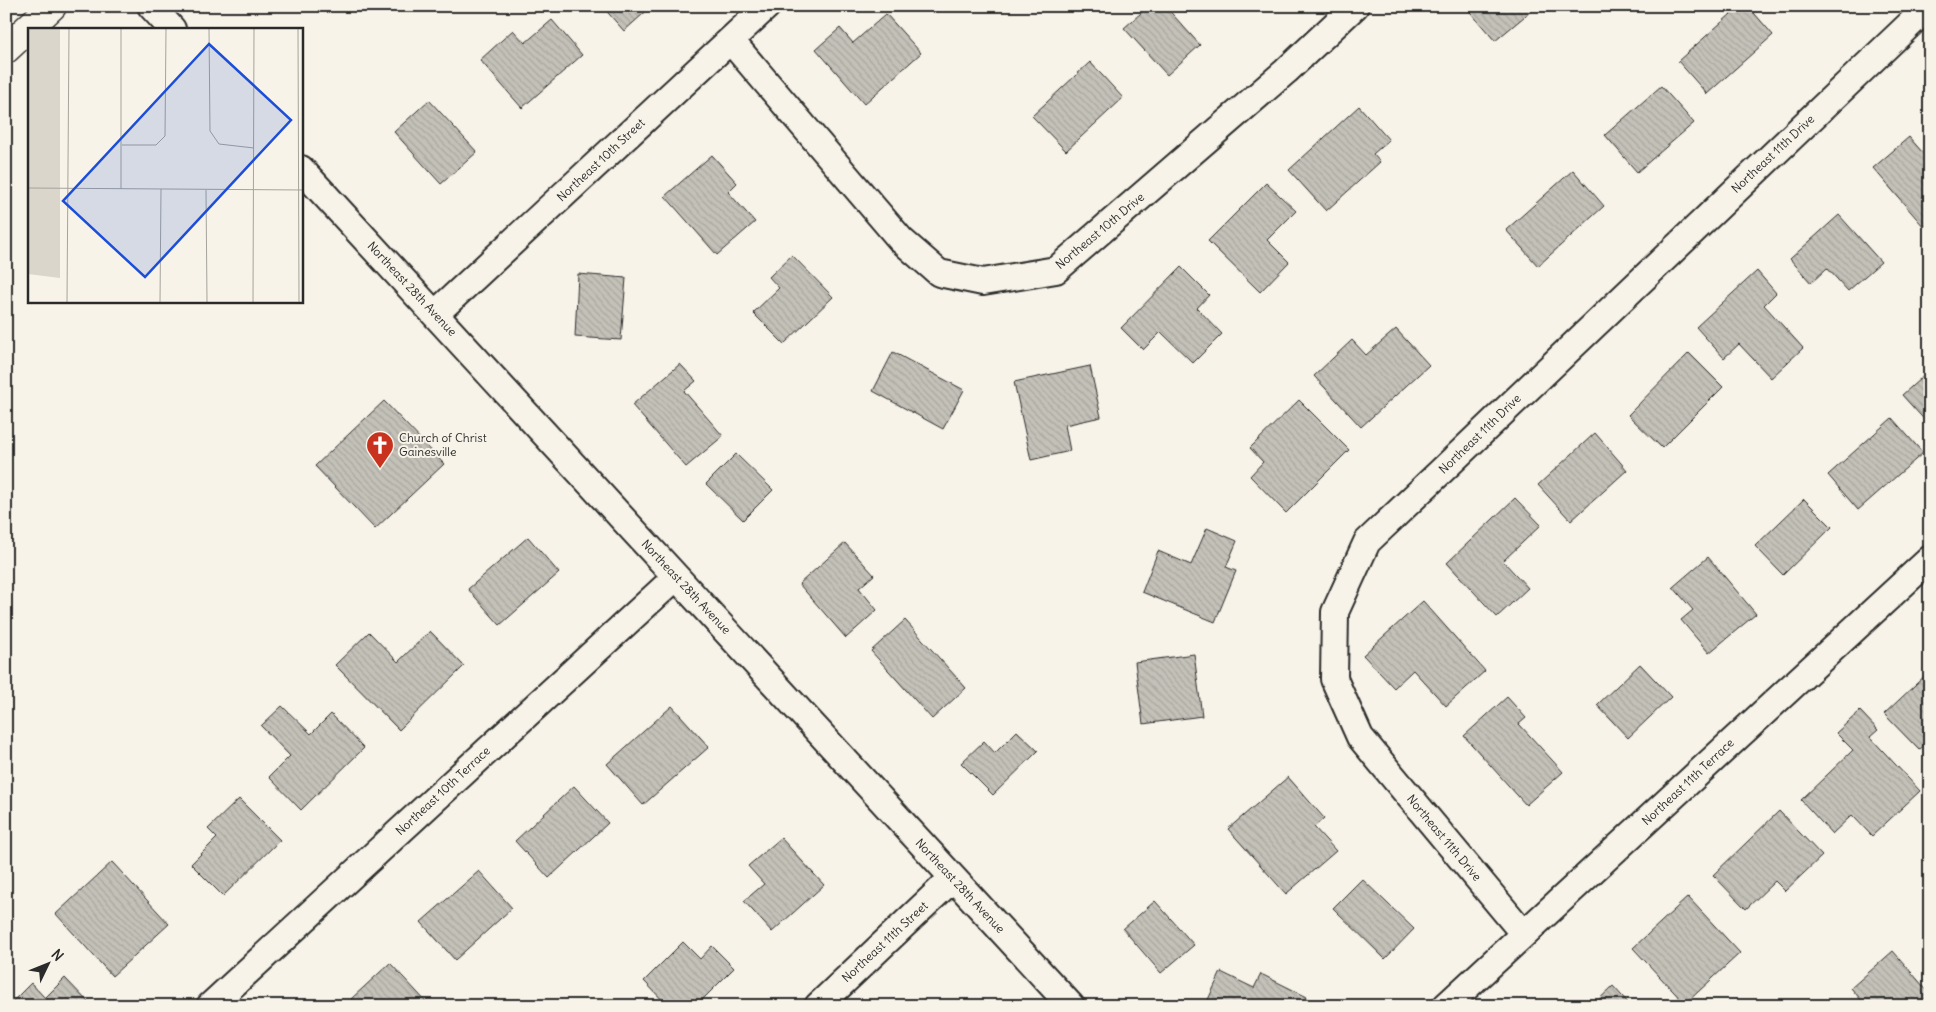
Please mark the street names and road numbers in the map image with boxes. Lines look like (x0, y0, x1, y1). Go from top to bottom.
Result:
street label: Northeast 11th Drive (1728, 111, 1817, 196)
street label: Northeast 10th Street (553, 115, 648, 204)
street label: Northeast 10th Drive (1052, 189, 1147, 272)
street label: Northeast 28th Avenue (365, 238, 460, 339)
street label: Northeast 11th Drive (1436, 391, 1524, 477)
street label: Northeast 28th Avenue (639, 536, 734, 637)
street label: Northeast 11th Terrace (1638, 735, 1737, 828)
street label: Northeast 10th Terrace (392, 743, 493, 838)
street label: Northeast 11th Drive (1404, 791, 1485, 884)
street label: Northeast 28th Avenue (913, 835, 1008, 936)
street label: Northeast 11th Street (839, 898, 931, 985)

